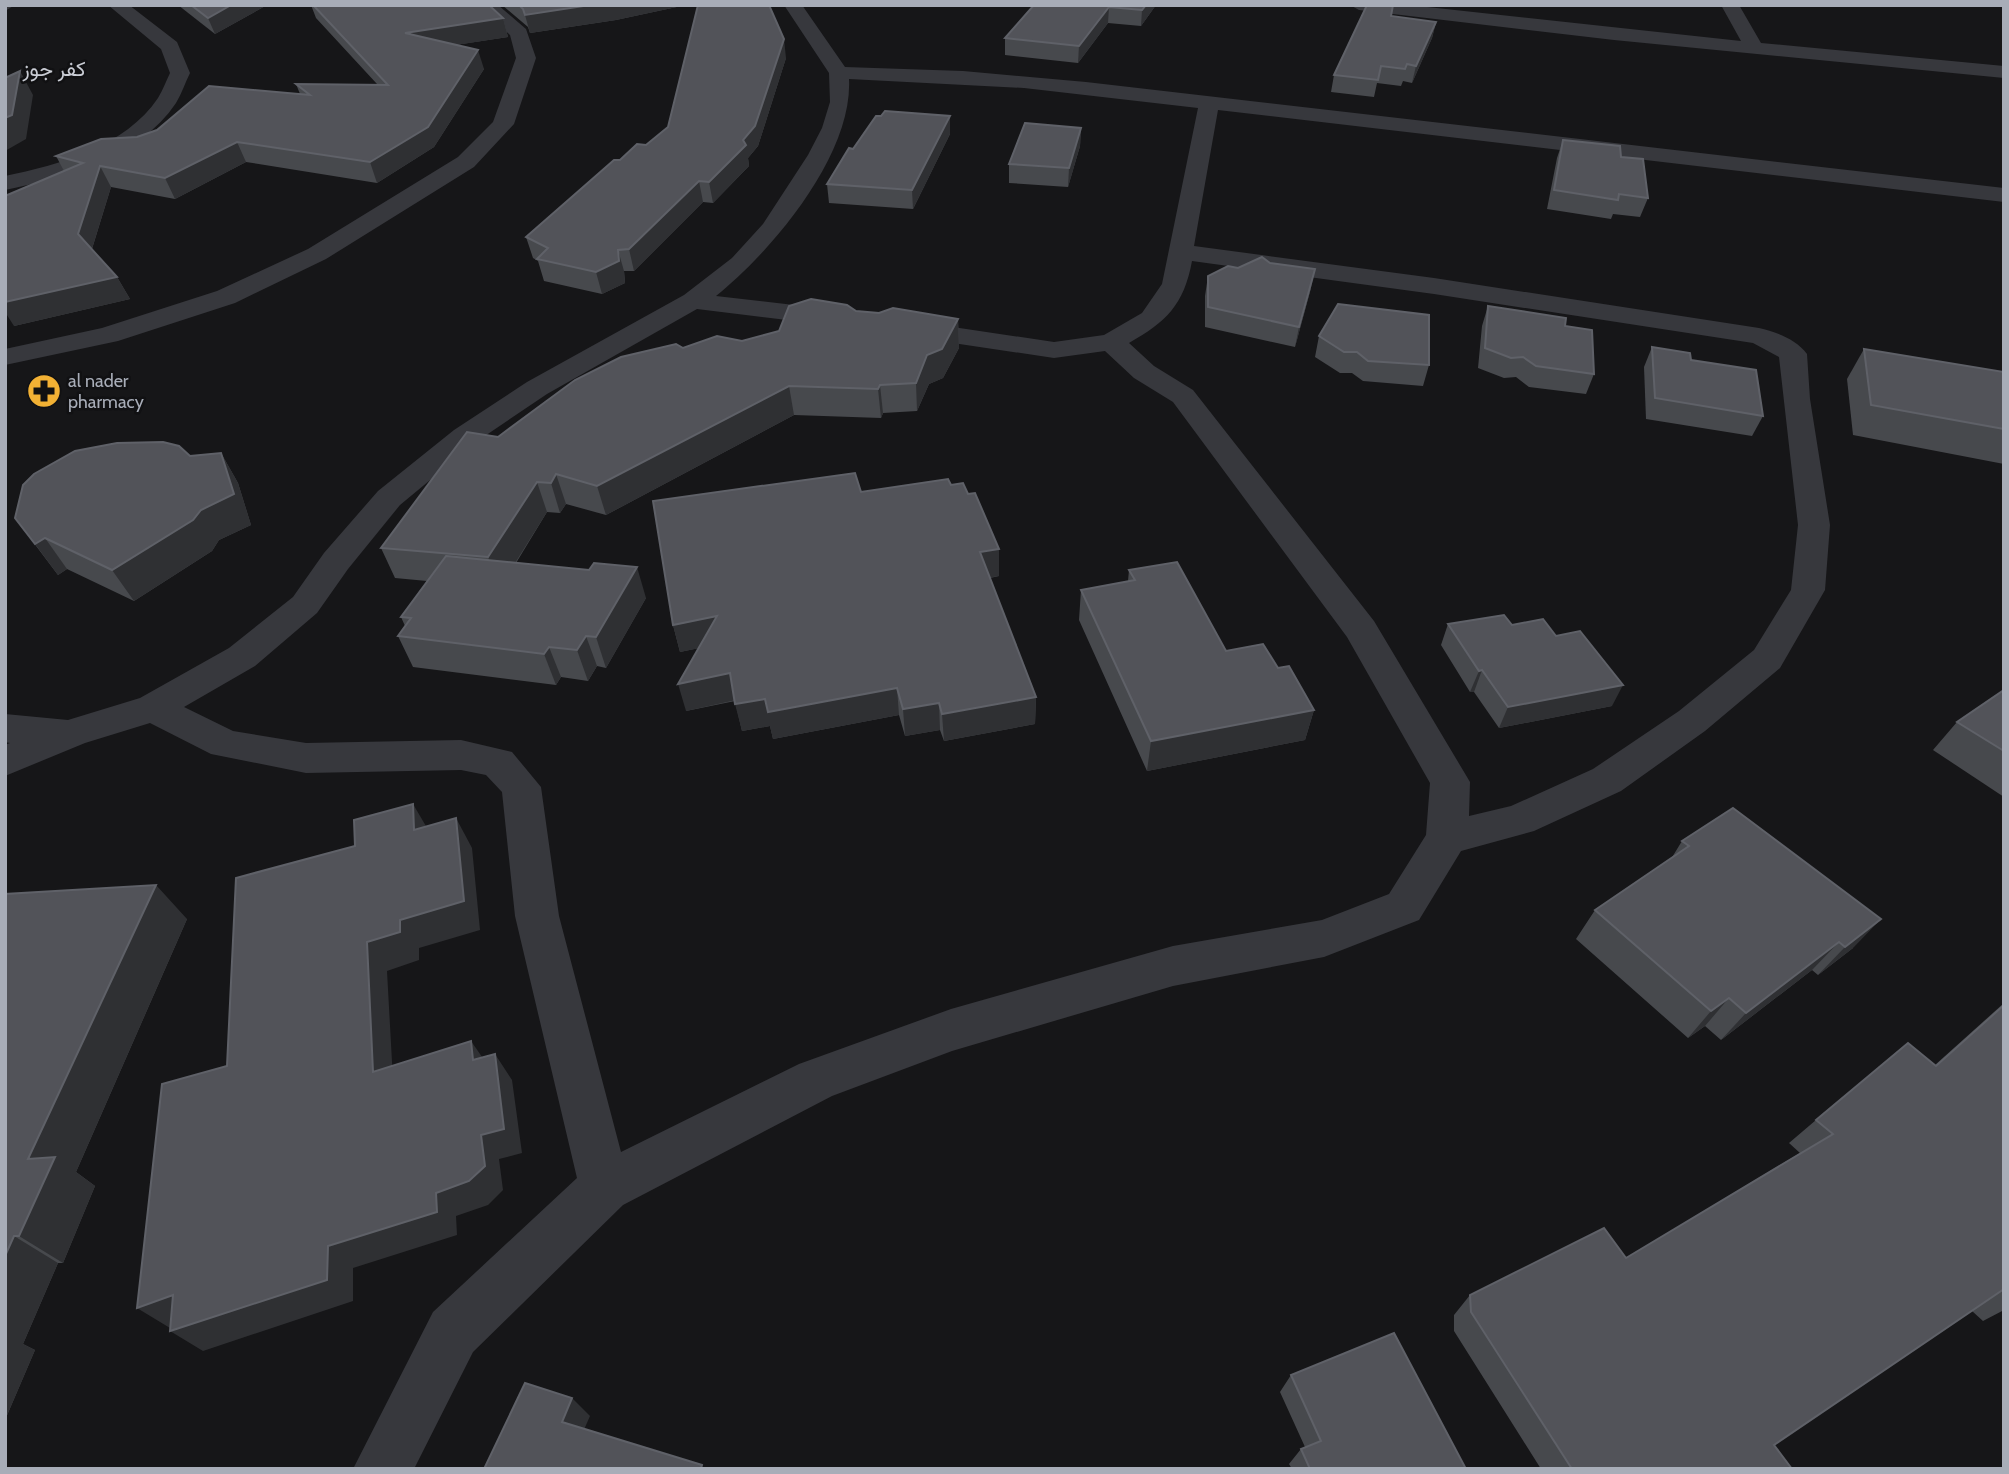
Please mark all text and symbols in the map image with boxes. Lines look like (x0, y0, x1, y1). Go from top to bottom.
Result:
district label: كفر جوز (21, 56, 86, 82)
place label: al nader pharmacy (68, 370, 144, 413)
pharmacy icon: al nader pharmacy (25, 372, 63, 410)

